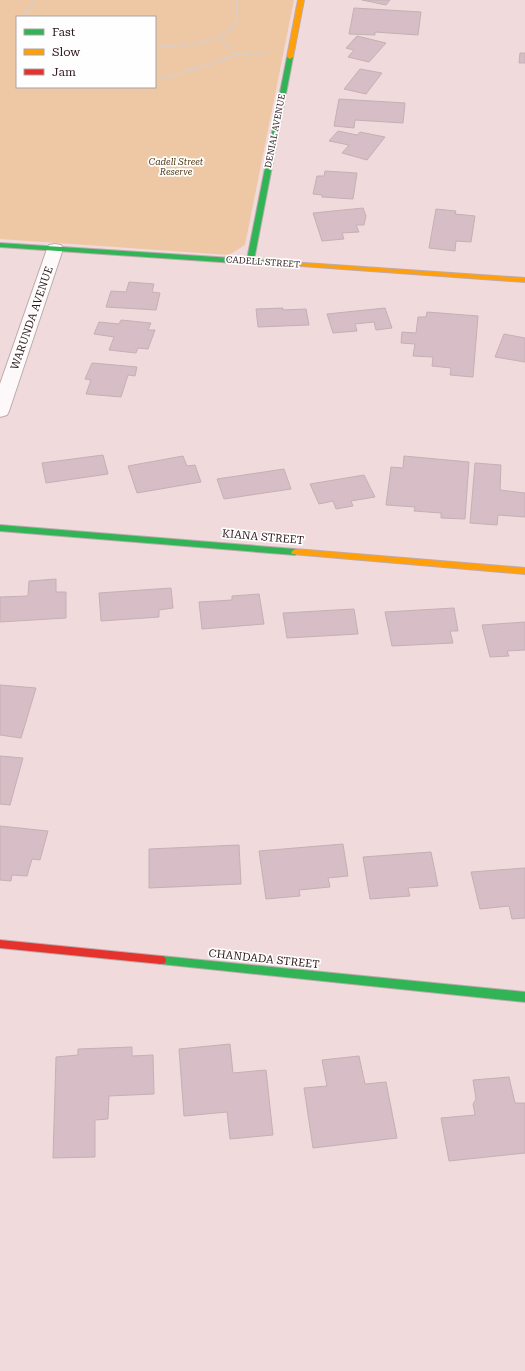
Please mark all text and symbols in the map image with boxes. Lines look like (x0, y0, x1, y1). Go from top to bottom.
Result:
legend (16, 16, 156, 88)
text: Fast (52, 25, 76, 39)
text: Slow (52, 45, 80, 59)
text: Jam (52, 65, 76, 79)
street label: DENIAL AVENUE (263, 93, 287, 169)
park label: Cadell Street Reserve (149, 157, 204, 177)
street label: CADELL STREET (226, 254, 300, 270)
street label: WARUNDA AVENUE (8, 264, 56, 372)
street label: KIANA STREET (222, 527, 304, 547)
street label: CHANDADA STREET (208, 947, 320, 971)

